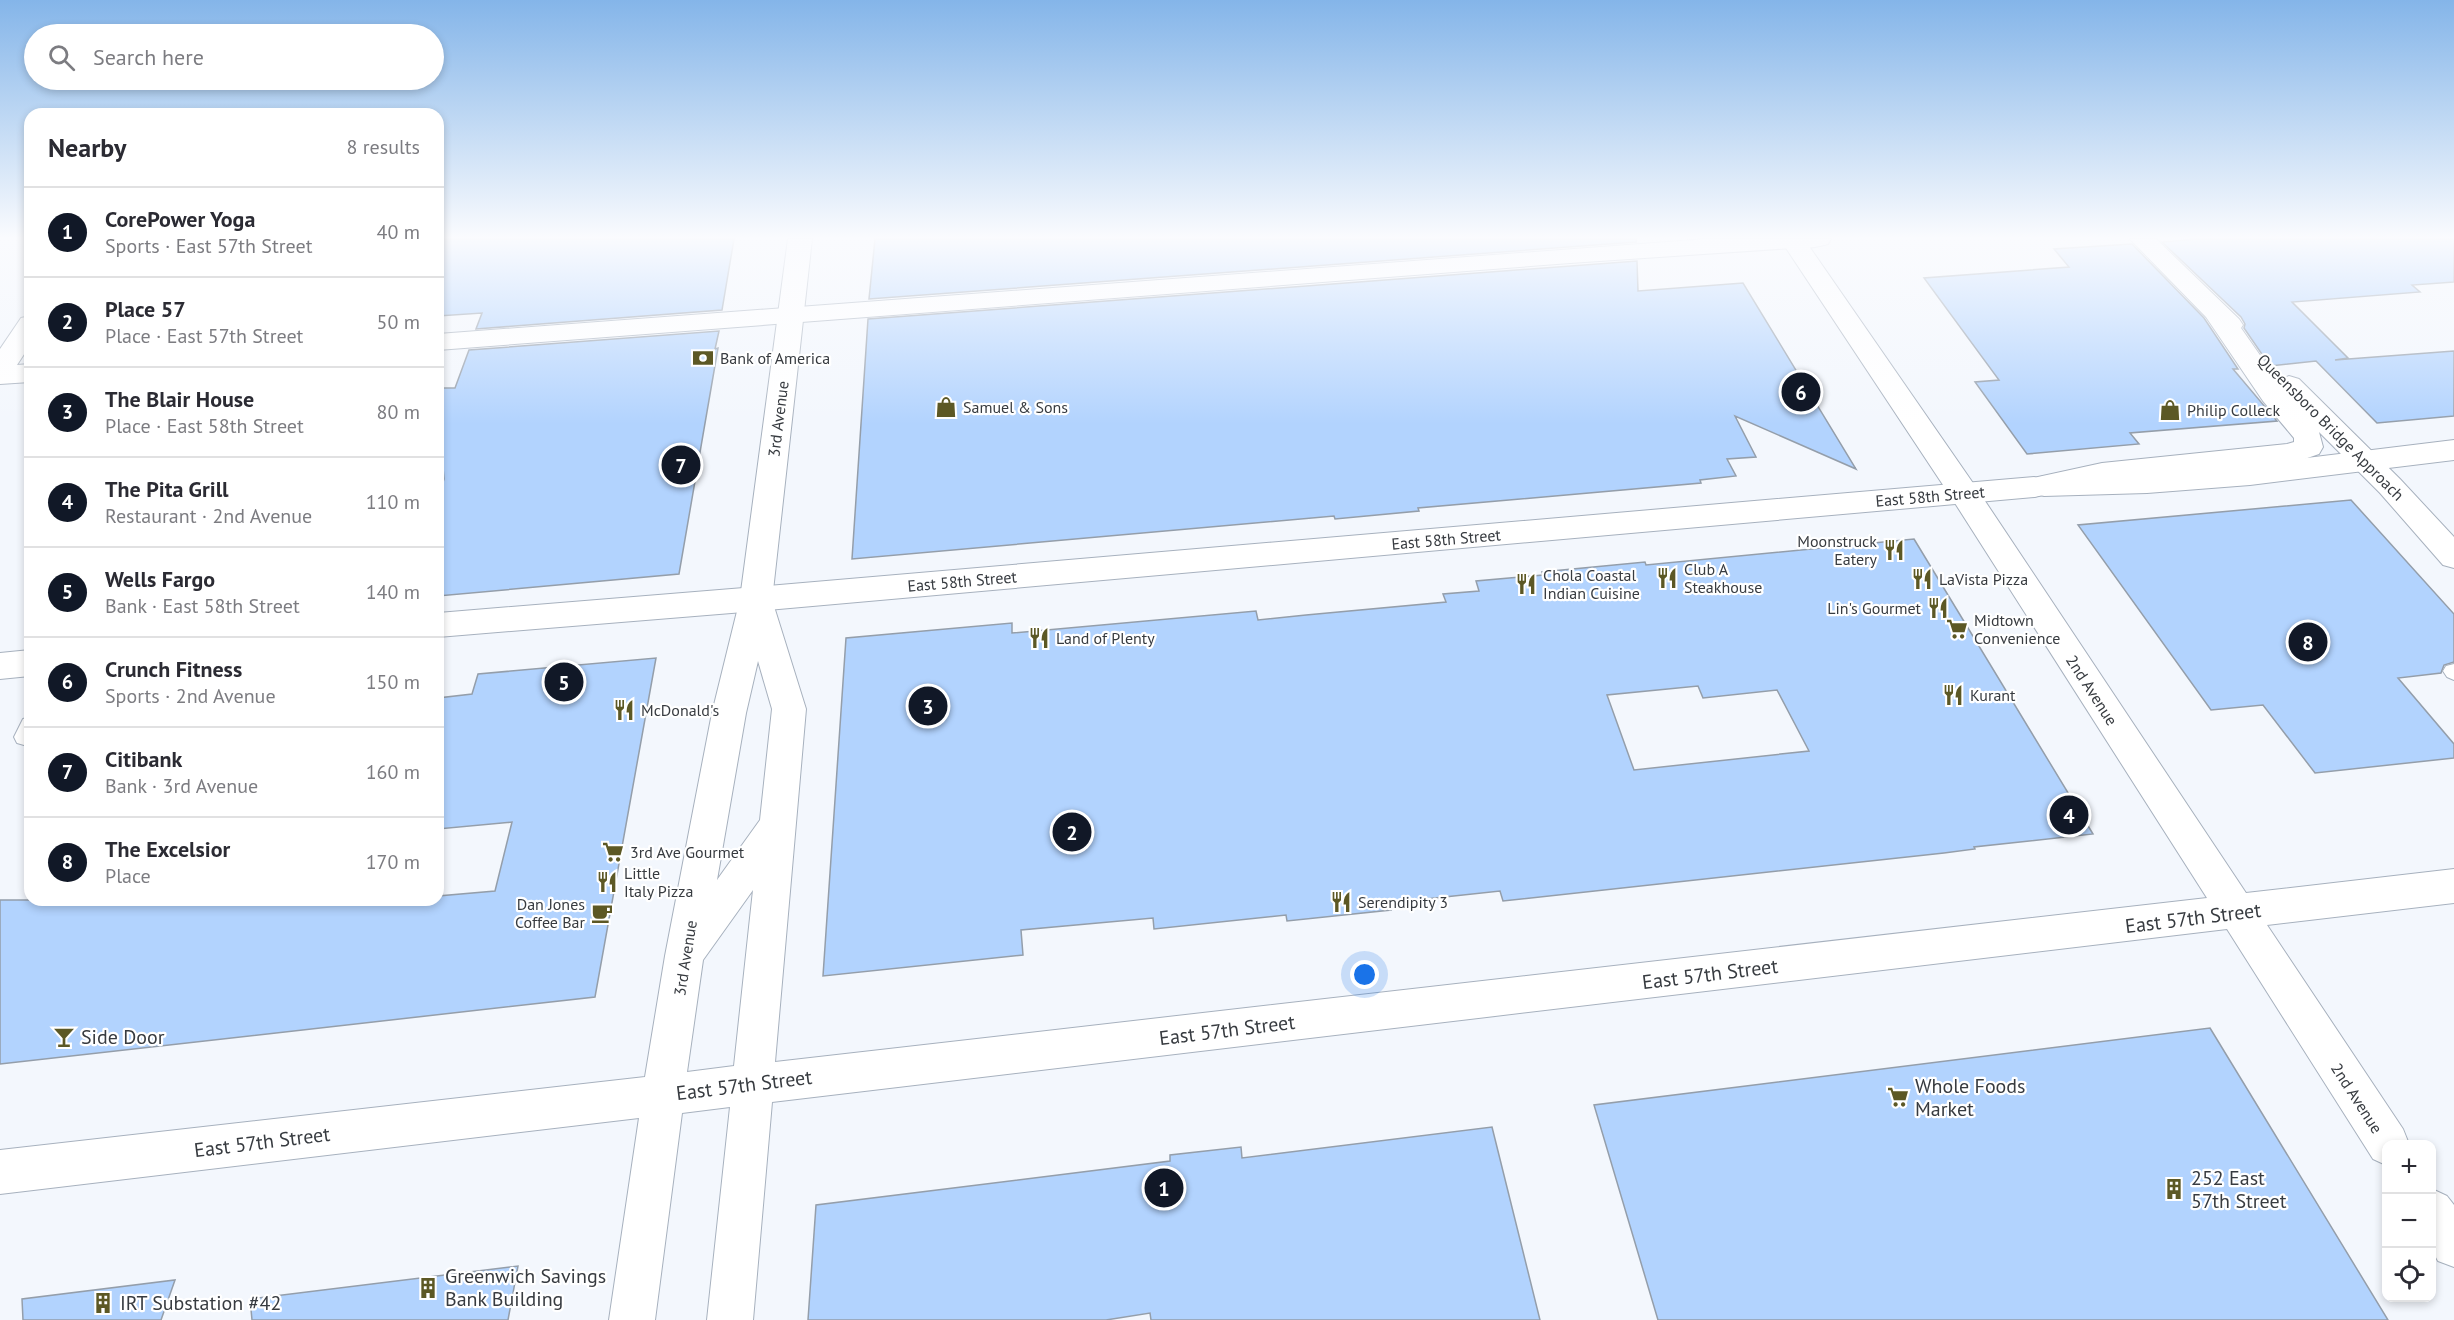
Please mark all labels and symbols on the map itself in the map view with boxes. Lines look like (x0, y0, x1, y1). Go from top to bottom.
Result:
bank icon: Bank of America (691, 346, 715, 370)
place label: Bank of America (720, 348, 830, 368)
street label: Queensboro Bridge Approach (2253, 349, 2409, 505)
pin: 6 (1782, 370, 1820, 414)
street label: 3rd Avenue (763, 380, 793, 458)
shop icon: Samuel & Sons (934, 395, 958, 419)
place label: Samuel & Sons (963, 397, 1068, 417)
shop icon: Philip Colleck (2158, 398, 2182, 422)
place label: Philip Colleck (2187, 400, 2281, 420)
pin: 7 (662, 442, 700, 488)
street label: East 58th Street (1874, 481, 1986, 511)
street label: East 58th Street (1390, 524, 1502, 554)
place label: Moonstruck Eatery (1797, 531, 1878, 569)
restaurant icon: Moonstruck Eatery (1882, 538, 1906, 562)
place label: Club A Steakhouse (1684, 559, 1762, 597)
place label: Chola Coastal Indian Cuisine (1543, 565, 1640, 603)
street label: East 58th Street (906, 566, 1018, 596)
restaurant icon: Club A Steakhouse (1655, 566, 1679, 590)
restaurant icon: LaVista Pizza (1910, 567, 1934, 591)
place label: LaVista Pizza (1939, 569, 2028, 589)
restaurant icon: Chola Coastal Indian Cuisine (1514, 572, 1538, 596)
restaurant icon: Lin's Gourmet (1926, 596, 1950, 620)
place label: Lin's Gourmet (1827, 598, 1922, 618)
place label: Midtown Convenience (1974, 610, 2060, 648)
supermarket icon: Midtown Convenience (1945, 617, 1969, 641)
pin: 8 (2288, 620, 2328, 664)
restaurant icon: Land of Plenty (1027, 626, 1051, 650)
place label: Land of Plenty (1056, 628, 1155, 648)
street label: 2nd Avenue (2062, 651, 2122, 729)
pin: 5 (544, 660, 584, 704)
restaurant icon: Kurant (1941, 683, 1965, 707)
pin: 3 (908, 684, 948, 728)
place label: Kurant (1970, 685, 2016, 705)
restaurant icon: McDonald's (612, 698, 636, 722)
place label: McDonald's (641, 700, 719, 720)
pin: 4 (2050, 792, 2088, 838)
pin: 2 (1052, 810, 1092, 854)
supermarket icon: 3rd Ave Gourmet (601, 840, 625, 864)
place label: 3rd Ave Gourmet (630, 842, 745, 862)
place label: Little Italy Pizza (624, 863, 693, 901)
restaurant icon: Little Italy Pizza (595, 870, 619, 894)
restaurant icon: Serendipity 3 (1329, 890, 1353, 914)
place label: Serendipity 3 (1358, 892, 1448, 912)
place label: Dan Jones Coffee Bar (515, 894, 586, 932)
street label: East 57th Street (2124, 897, 2263, 939)
cafe icon: Dan Jones Coffee Bar (590, 901, 614, 925)
street label: 3rd Avenue (669, 919, 701, 997)
street label: East 57th Street (1641, 953, 1780, 995)
your location (1350, 960, 1379, 989)
street label: East 57th Street (1158, 1009, 1297, 1051)
place label: Side Door (81, 1024, 165, 1050)
bar icon: Side Door (52, 1025, 76, 1049)
street label: 2nd Avenue (2327, 1059, 2387, 1137)
street label: East 57th Street (675, 1064, 814, 1106)
place label: Whole Foods Market (1915, 1073, 2026, 1122)
supermarket icon: Whole Foods Market (1886, 1085, 1910, 1109)
street label: East 57th Street (193, 1121, 332, 1163)
place label: 252 East 57th Street (2191, 1165, 2287, 1214)
pin: 1 (1144, 1166, 1184, 1210)
building icon: 252 East 57th Street (2162, 1177, 2186, 1201)
place label: Greenwich Savings Bank Building (445, 1263, 606, 1312)
building icon: Greenwich Savings Bank Building (416, 1276, 440, 1300)
place label: IRT Substation #42 (120, 1290, 281, 1316)
building icon: IRT Substation #42 (91, 1291, 115, 1315)

